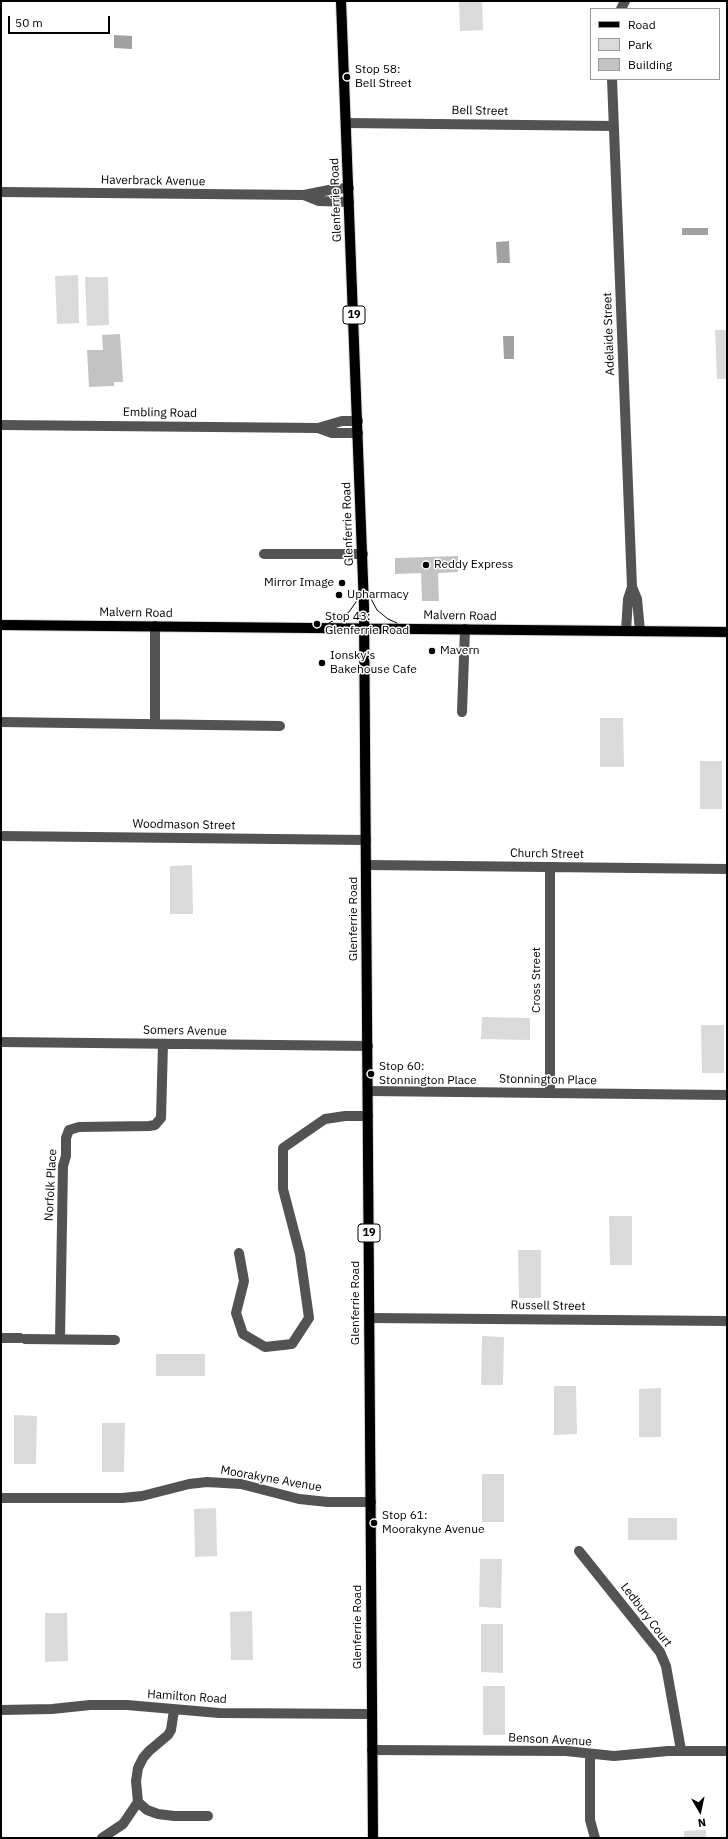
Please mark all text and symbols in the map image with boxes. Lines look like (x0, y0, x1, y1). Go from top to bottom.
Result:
scale bar (10, 8, 112, 34)
legend (590, 8, 720, 80)
text: 50 m (15, 15, 43, 30)
text: Road (628, 17, 656, 32)
text: Park (628, 37, 652, 52)
text: Building (628, 57, 672, 72)
place label: Stop 58: Bell Street (355, 63, 412, 91)
marker: Stop 58: Bell Street (342, 72, 352, 82)
street label: Bell Street (452, 103, 508, 119)
street label: Glenferrie Road (327, 158, 345, 242)
street label: Haverbrack Avenue (101, 173, 205, 189)
street label: Adelaide Street (600, 292, 618, 376)
road number: 19 (343, 306, 365, 324)
street label: Embling Road (123, 405, 197, 421)
street label: Glenferrie Road (339, 482, 357, 566)
place label: Reddy Express (434, 558, 513, 572)
marker: Reddy Express (421, 560, 431, 570)
place label: Mirror Image (264, 576, 334, 590)
marker: Mirror Image (337, 578, 347, 588)
place label: Upharmacy (347, 588, 409, 602)
marker: Upharmacy (334, 590, 344, 600)
street label: Malvern Road (99, 605, 173, 621)
street label: Malvern Road (423, 608, 497, 624)
place label: Stop 43: Glenferrie Road (325, 610, 409, 638)
marker: Stop 43: Glenferrie Road (312, 619, 322, 629)
place label: Mavern (440, 644, 480, 658)
marker: Mavern (427, 646, 437, 656)
place label: Ionsky's Bakehouse Cafe (330, 649, 417, 677)
marker: Ionsky's Bakehouse Cafe (317, 658, 327, 668)
street label: Woodmason Street (132, 817, 236, 833)
street label: Church Street (510, 846, 584, 862)
street label: Glenferrie Road (347, 877, 361, 961)
street label: Cross Street (530, 947, 544, 1013)
street label: Somers Avenue (143, 1023, 227, 1039)
place label: Stop 60: Stonnington Place (379, 1060, 477, 1088)
marker: Stop 60: Stonnington Place (366, 1069, 376, 1079)
street label: Stonnington Place (499, 1072, 597, 1088)
street label: Norfolk Place (42, 1149, 60, 1221)
road number: 19 (358, 1224, 380, 1242)
street label: Glenferrie Road (349, 1261, 363, 1345)
street label: Russell Street (510, 1298, 586, 1314)
street label: Moorakyne Avenue (219, 1463, 323, 1495)
place label: Stop 61: Moorakyne Avenue (382, 1509, 485, 1537)
marker: Stop 61: Moorakyne Avenue (369, 1518, 379, 1528)
street label: Ledbury Court (617, 1580, 675, 1650)
street label: Glenferrie Road (351, 1585, 365, 1669)
street label: Hamilton Road (147, 1687, 227, 1707)
street label: Benson Avenue (508, 1731, 592, 1749)
north arrow (680, 1791, 720, 1831)
text: N (697, 1815, 707, 1830)

